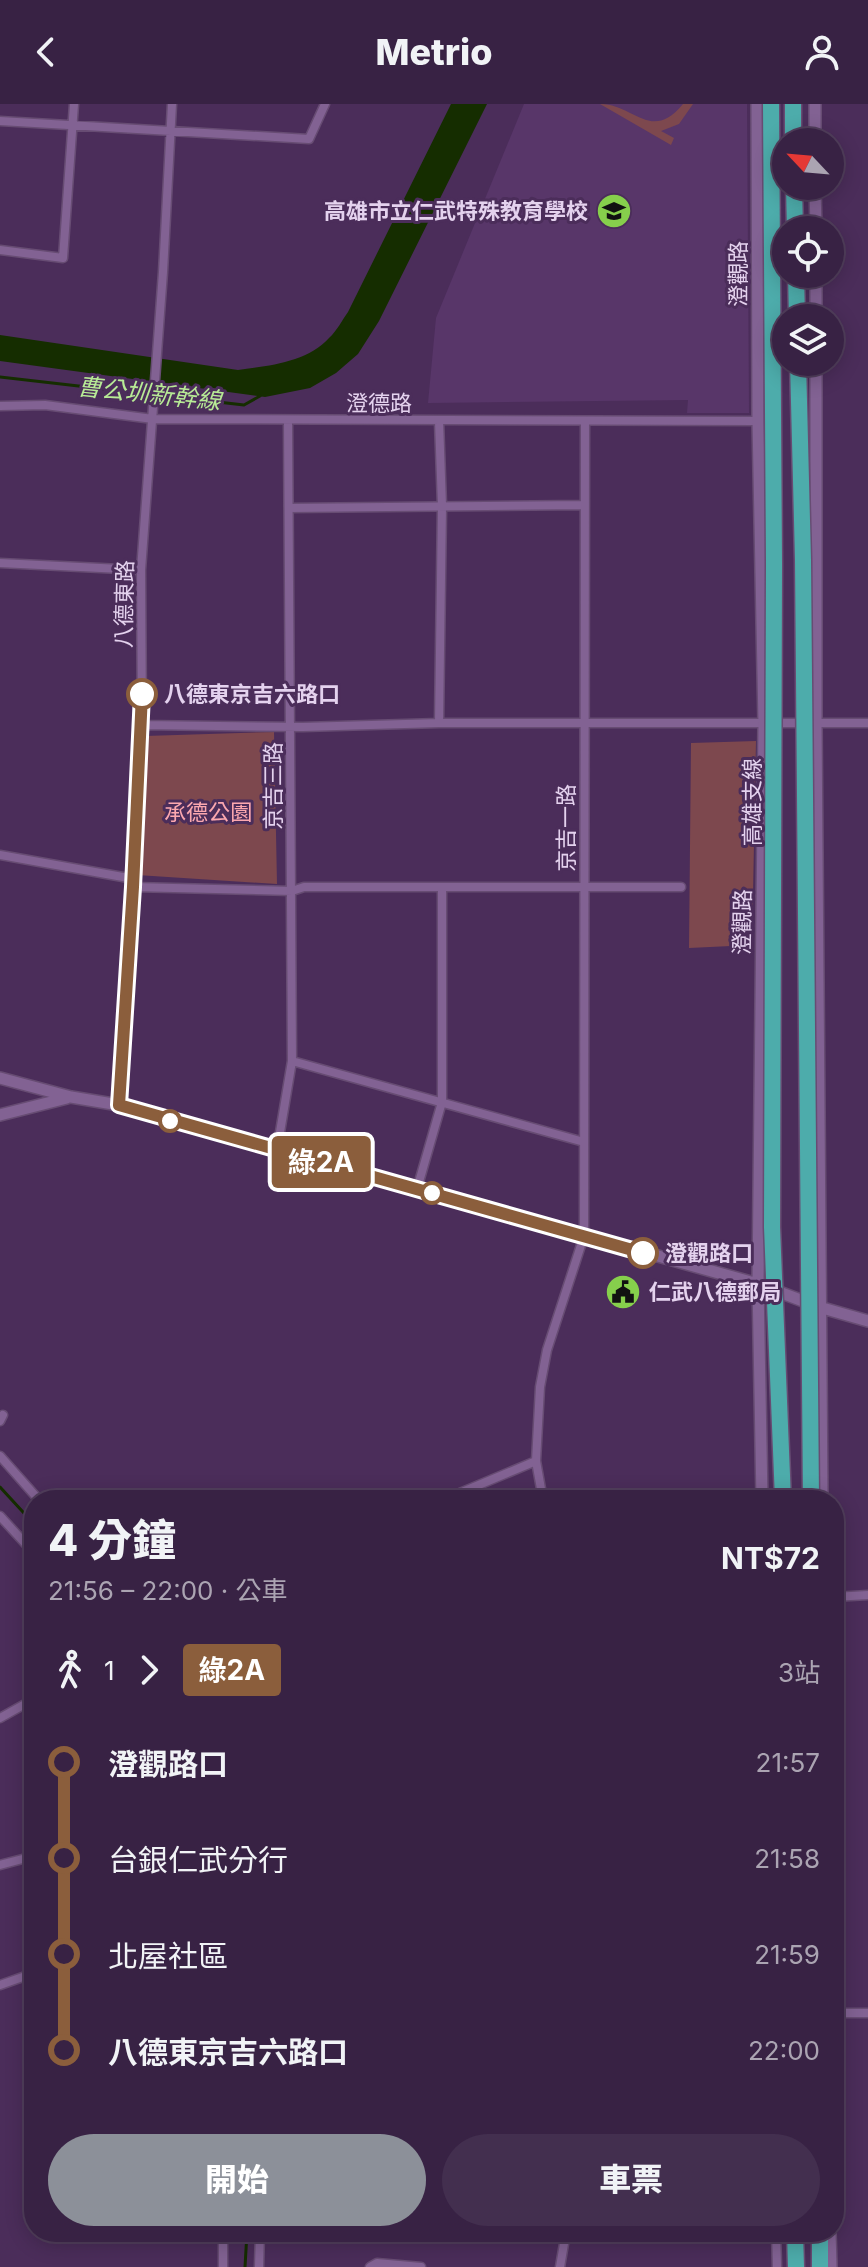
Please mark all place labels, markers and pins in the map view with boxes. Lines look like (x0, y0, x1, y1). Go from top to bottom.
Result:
school or university icon: 高雄市立仁武特殊教育學校 (595, 192, 633, 230)
place label: 高雄市立仁武特殊教育學校 (324, 198, 588, 224)
marker: 八德東京吉六路口 (127, 679, 157, 709)
place label: 八德東京吉六路口 (164, 681, 340, 707)
unlabelled marker (159, 1110, 181, 1132)
unlabelled marker (421, 1182, 443, 1204)
marker: 澄觀路口 (628, 1238, 658, 1268)
place label: 澄觀路口 (665, 1240, 753, 1266)
public building icon: 仁武八德郵局 (604, 1273, 642, 1311)
place label: 仁武八德郵局 (649, 1279, 781, 1305)

